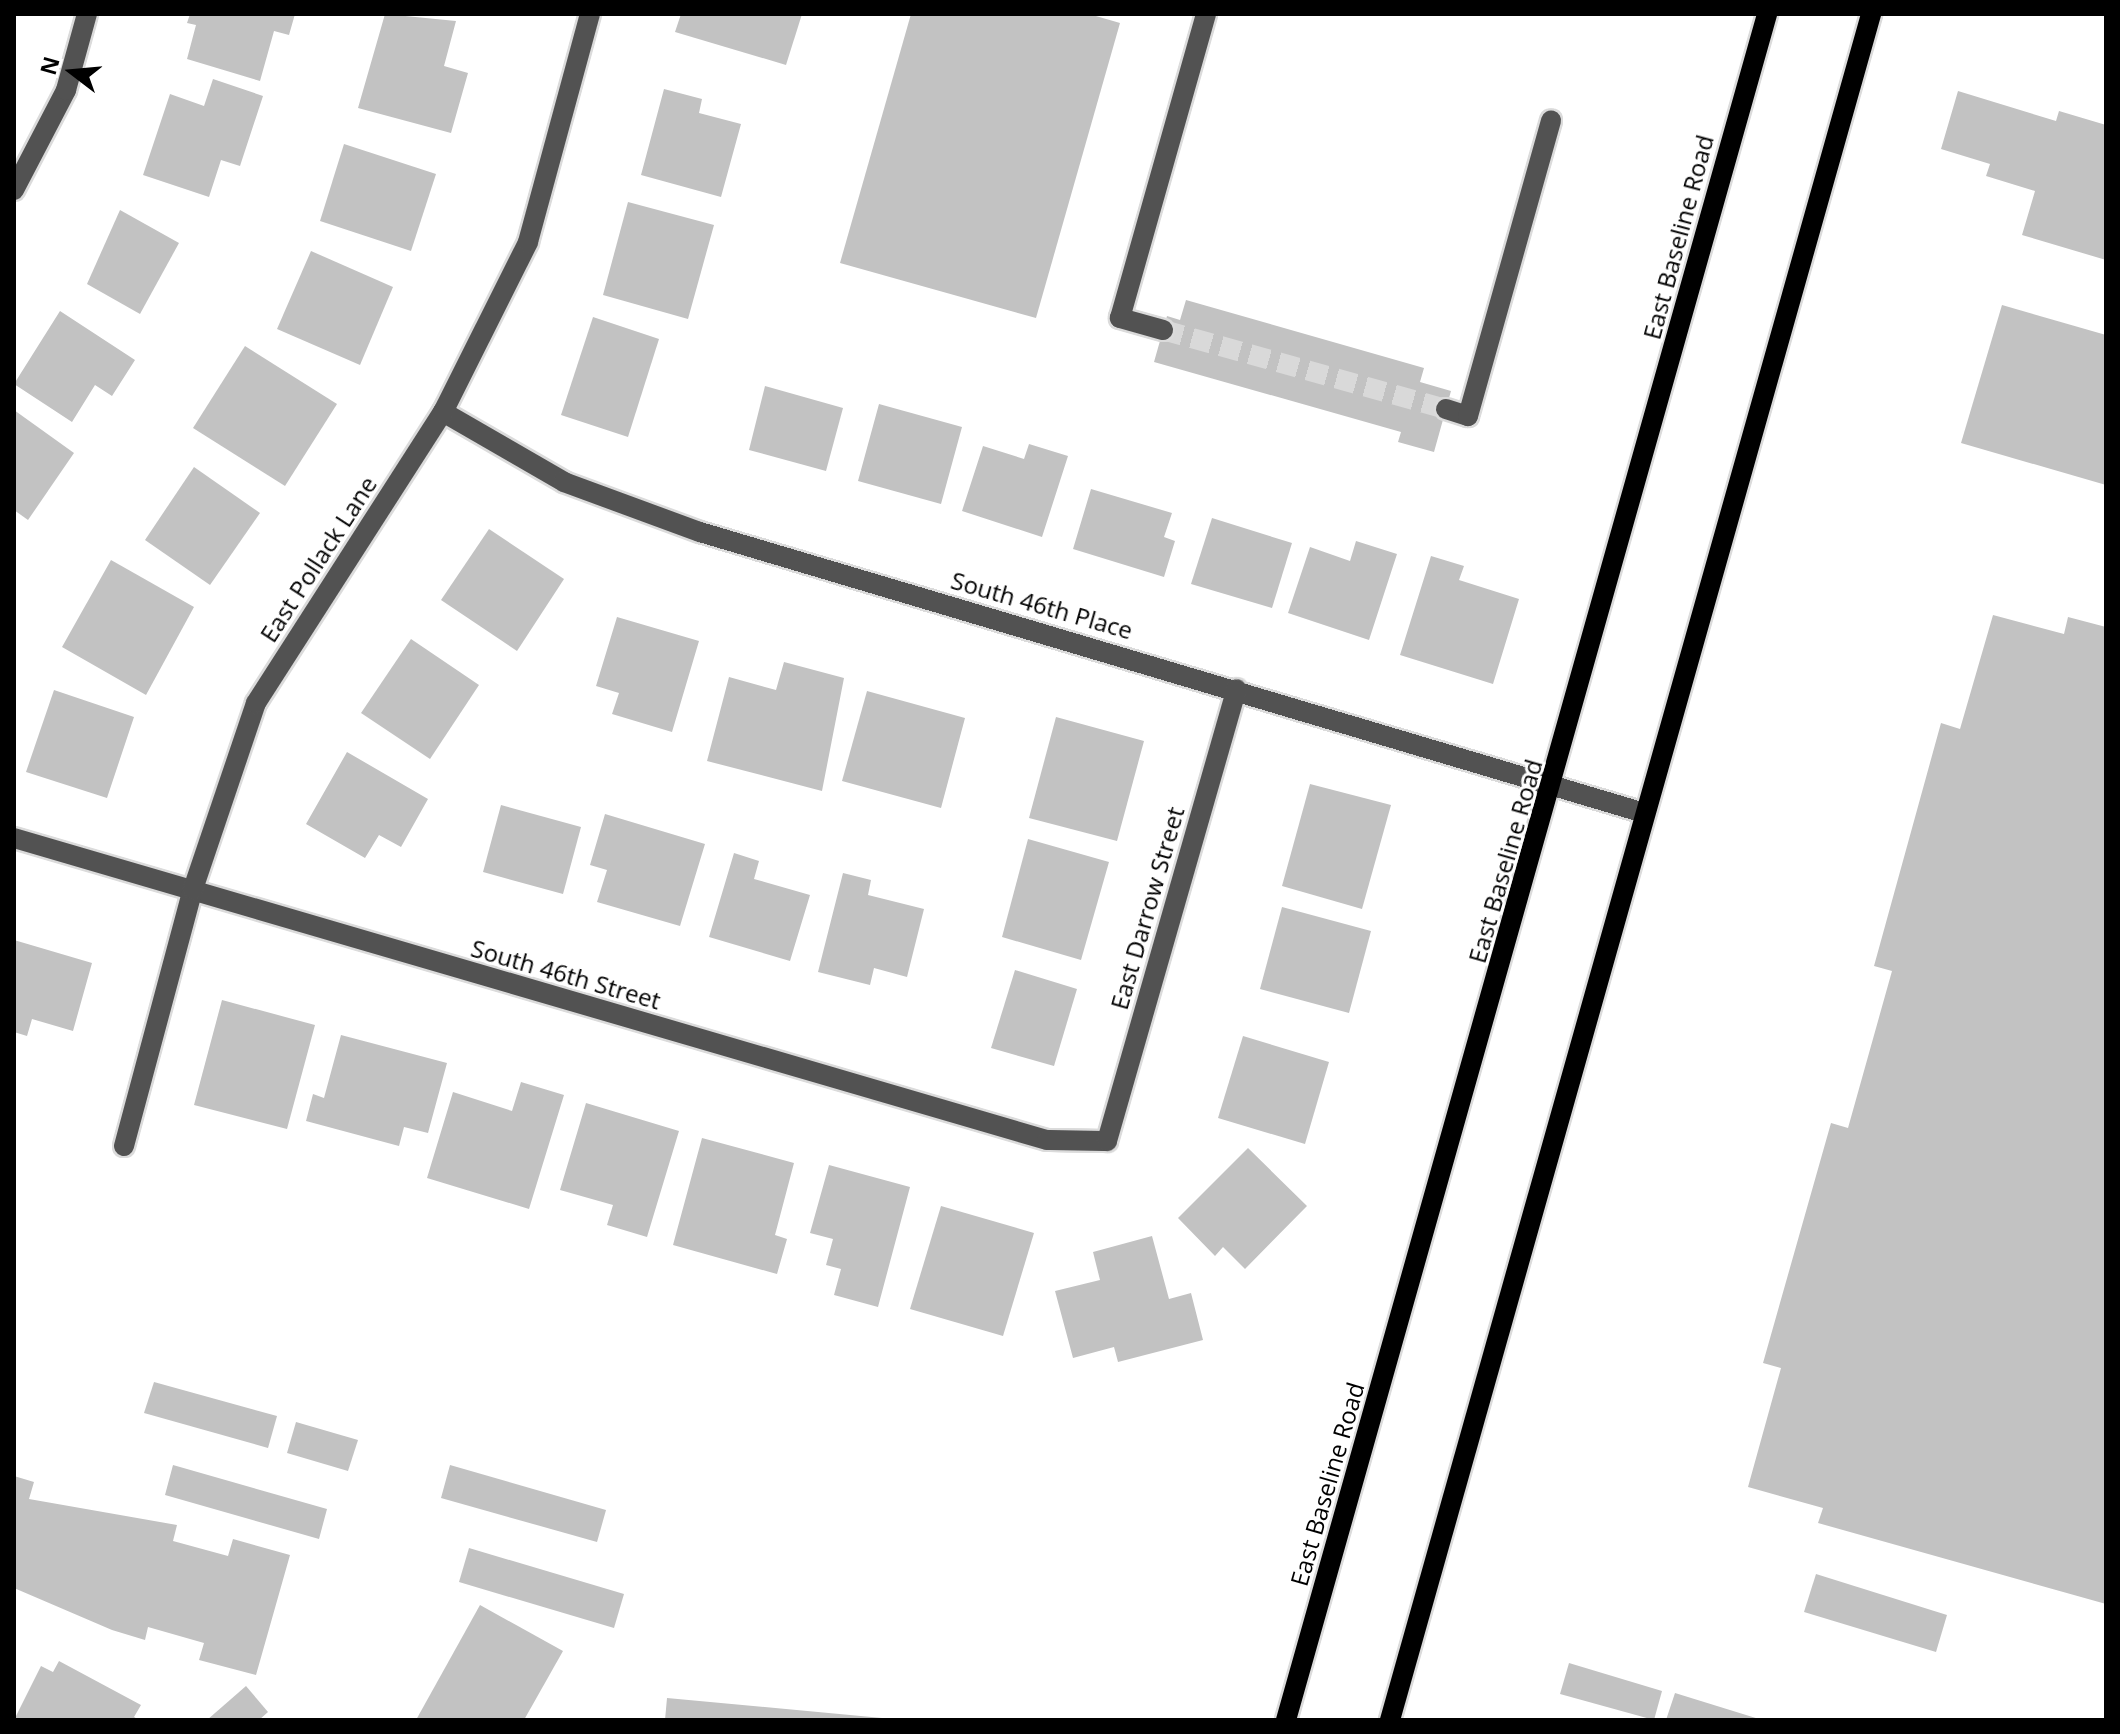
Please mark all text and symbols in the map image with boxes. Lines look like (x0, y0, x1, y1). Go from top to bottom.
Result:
north arrow (32, 32, 112, 112)
text: N (32, 53, 66, 78)
street label: East Baseline Road (1637, 132, 1719, 342)
street label: East Pollack Lane (254, 471, 382, 647)
street label: South 46th Place (948, 565, 1136, 645)
street label: East Baseline Road (1462, 756, 1548, 966)
street label: East Darrow Street (1104, 803, 1190, 1013)
street label: South 46th Street (468, 933, 664, 1015)
street label: East Baseline Road (1284, 1379, 1370, 1589)

